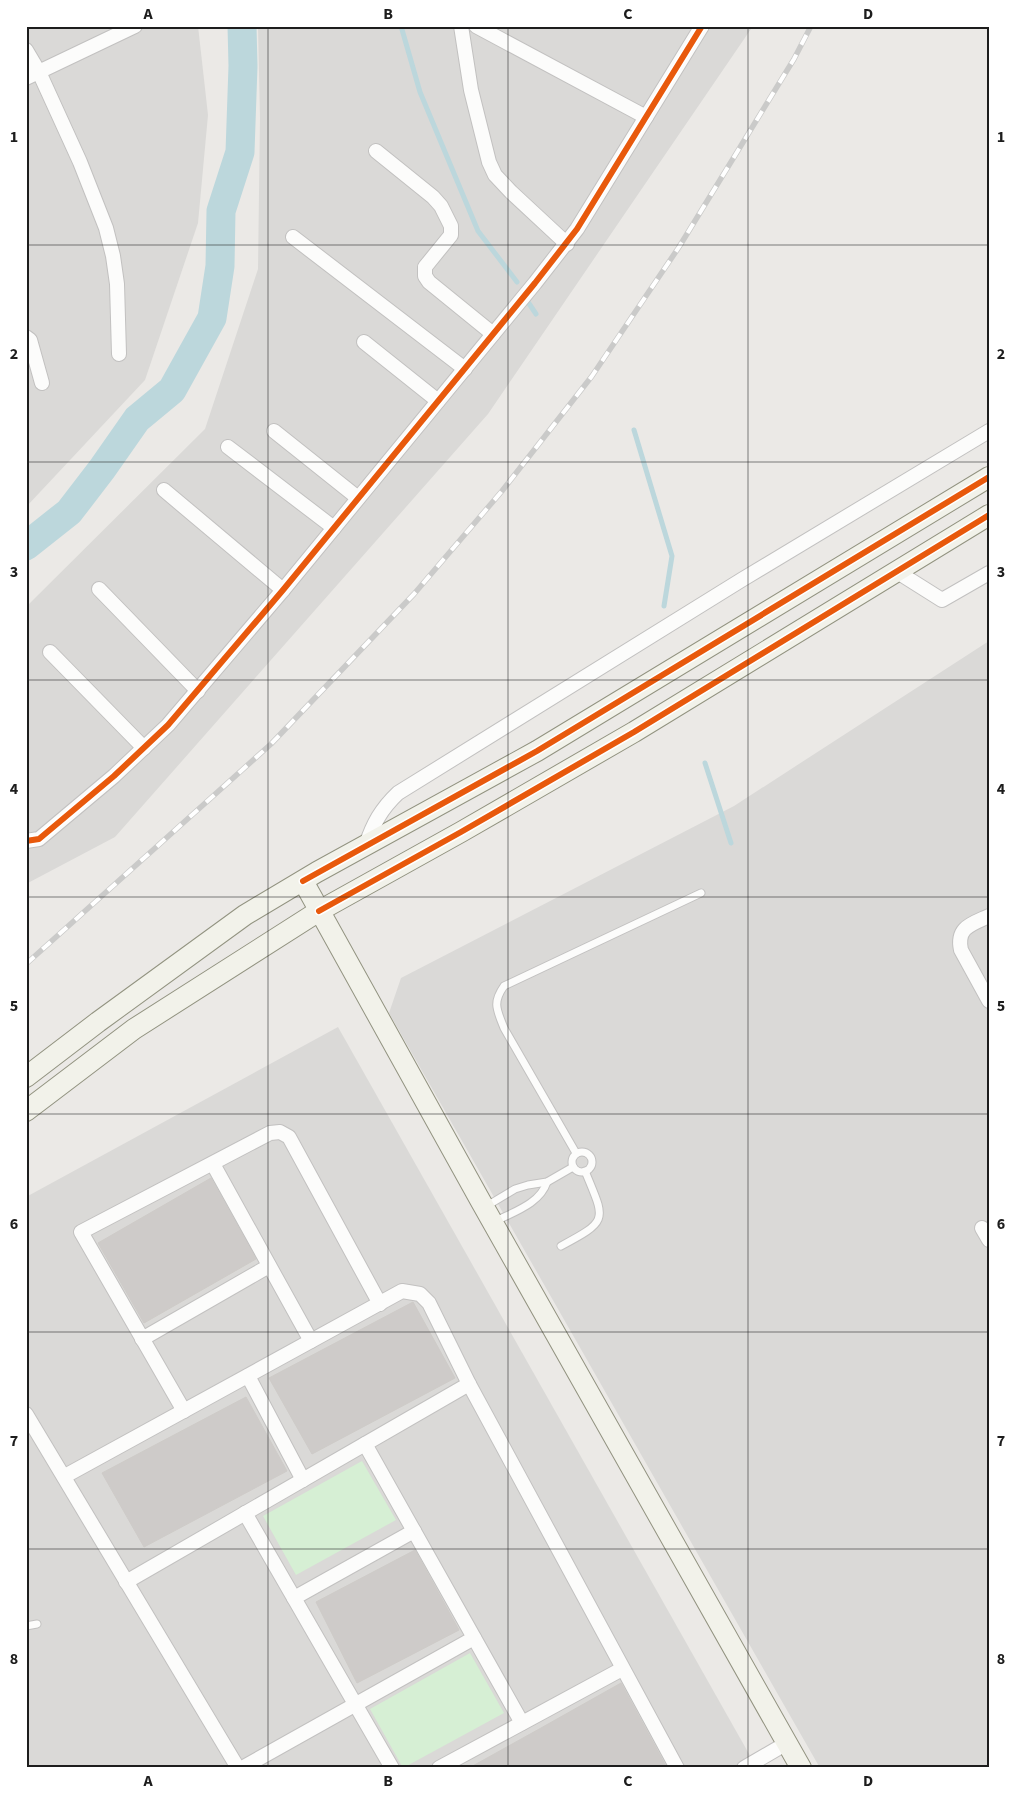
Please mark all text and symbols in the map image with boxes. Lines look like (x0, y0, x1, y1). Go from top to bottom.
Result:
text: A (142, 3, 153, 25)
text: B (383, 3, 393, 25)
text: C (623, 3, 633, 25)
text: D (863, 3, 873, 25)
text: 1 (10, 126, 18, 148)
text: 1 (997, 126, 1005, 148)
text: 2 (10, 343, 18, 365)
text: 2 (997, 343, 1005, 365)
text: 3 (10, 561, 18, 583)
text: 3 (997, 561, 1005, 583)
text: 4 (10, 778, 19, 800)
text: 4 (997, 778, 1006, 800)
text: 5 (10, 995, 18, 1017)
text: 5 (997, 995, 1005, 1017)
text: 6 (10, 1213, 18, 1235)
text: 6 (997, 1213, 1005, 1235)
text: 7 (10, 1430, 18, 1452)
text: 7 (997, 1430, 1005, 1452)
text: 8 (10, 1648, 18, 1670)
text: 8 (997, 1648, 1005, 1670)
text: A (142, 1770, 153, 1792)
text: B (383, 1770, 393, 1792)
text: C (623, 1770, 633, 1792)
text: D (863, 1770, 873, 1792)

